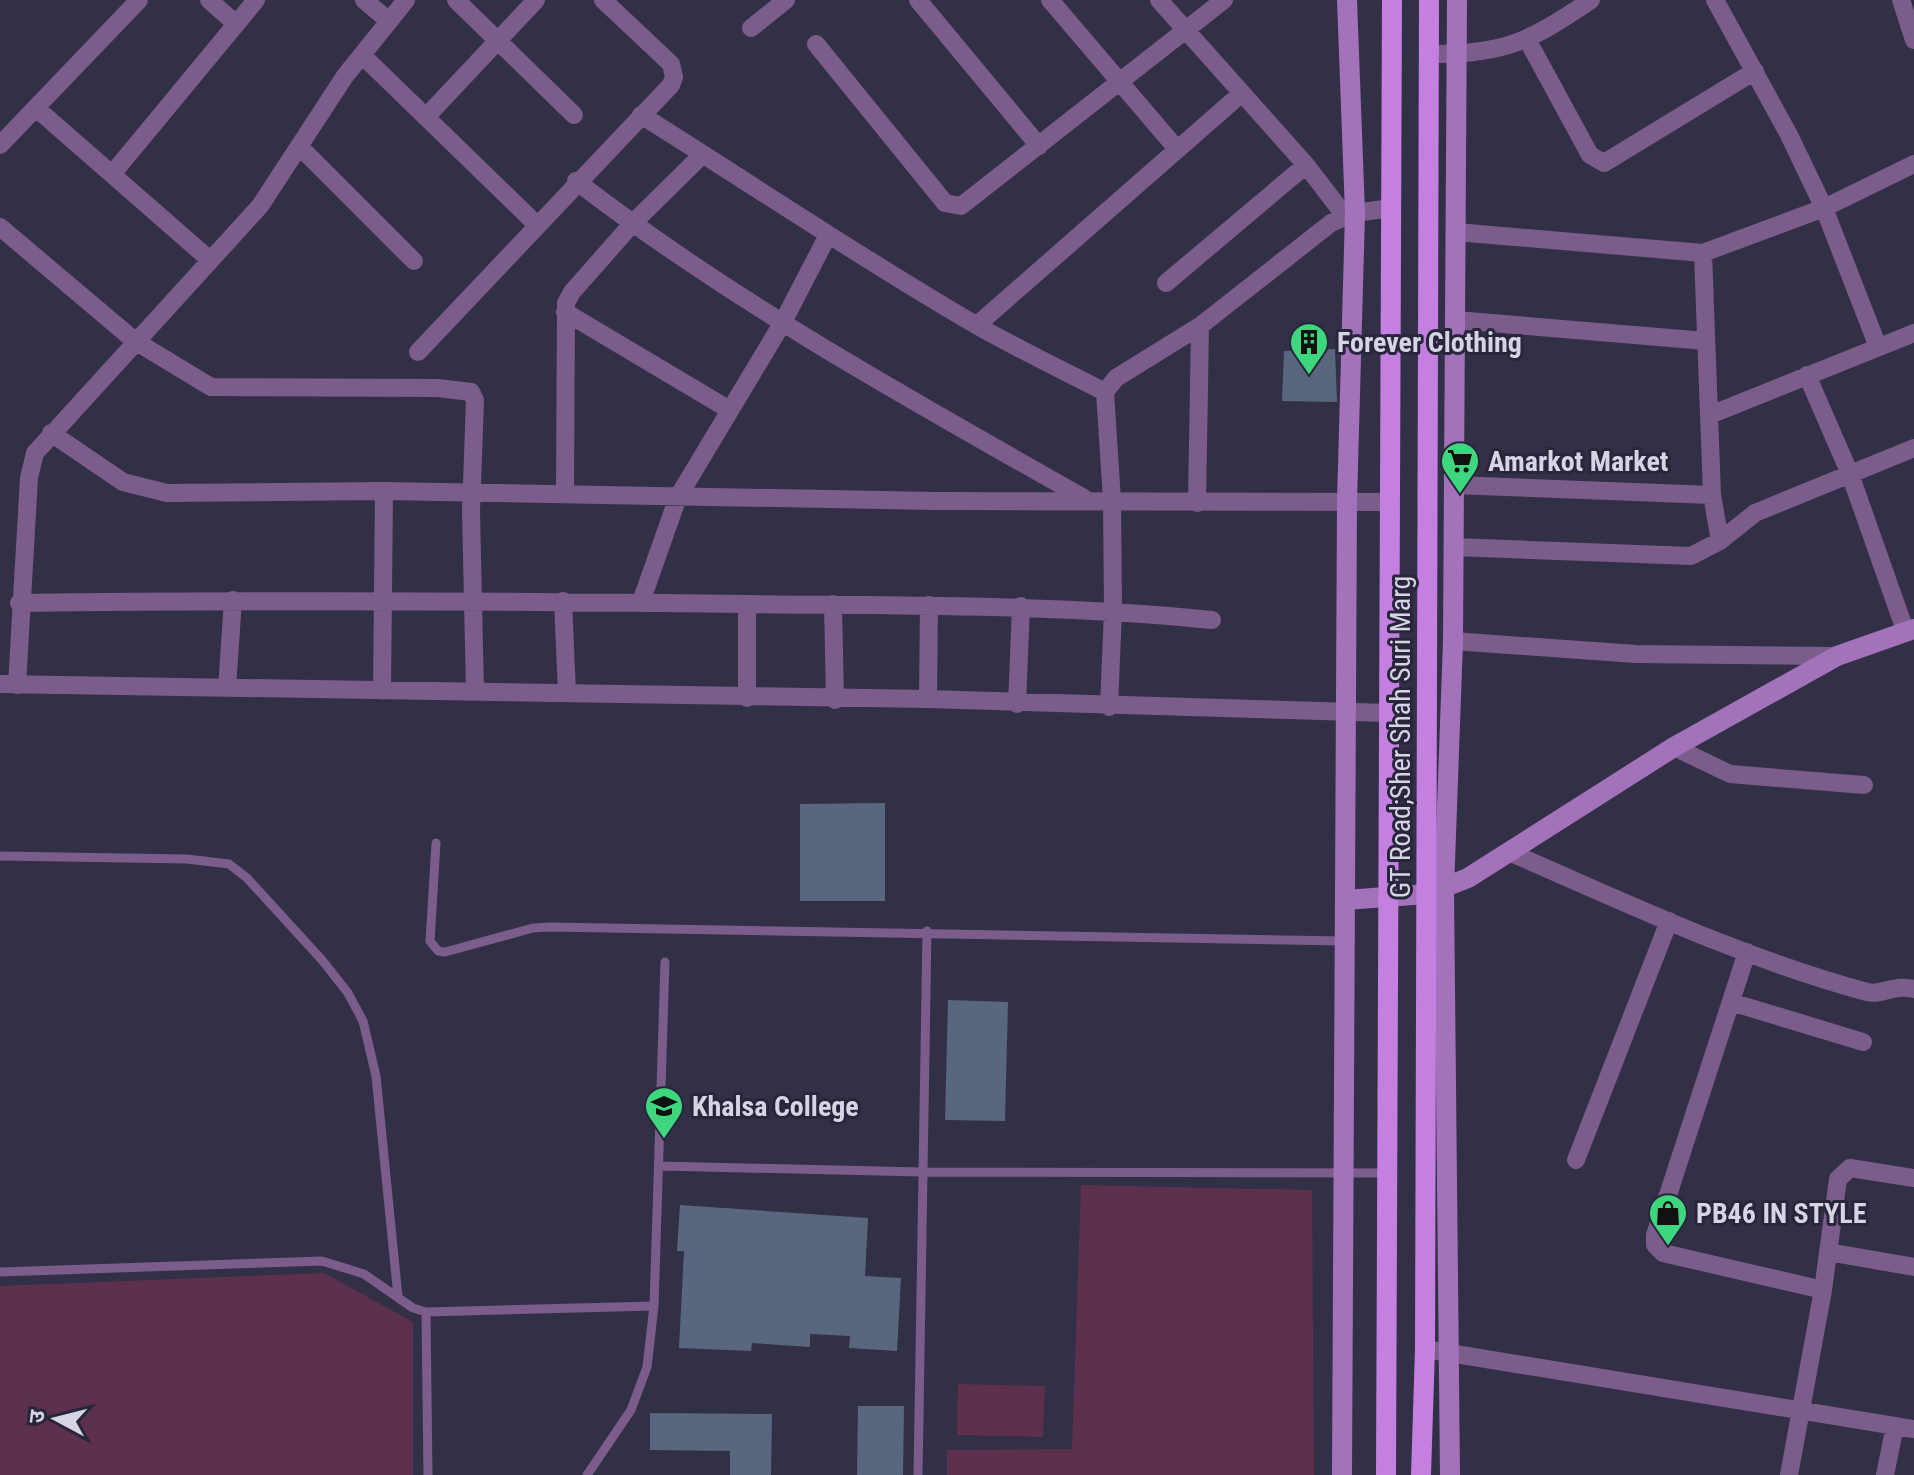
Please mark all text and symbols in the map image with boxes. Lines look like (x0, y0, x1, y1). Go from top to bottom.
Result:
building icon: Forever Clothing (1288, 321, 1330, 376)
place label: Forever Clothing (1337, 326, 1522, 359)
supermarket icon: Amarkot Market (1439, 440, 1481, 495)
place label: Amarkot Market (1488, 445, 1668, 478)
street label: GT Road;Sher Shah Suri Marg (1384, 576, 1417, 898)
school or university icon: Khalsa College (643, 1085, 685, 1140)
place label: Khalsa College (692, 1090, 859, 1123)
shop icon: PB46 IN STYLE (1647, 1192, 1689, 1247)
place label: PB46 IN STYLE (1696, 1197, 1867, 1230)
north arrow (16, 1379, 96, 1459)
text: उ (23, 1408, 50, 1425)

